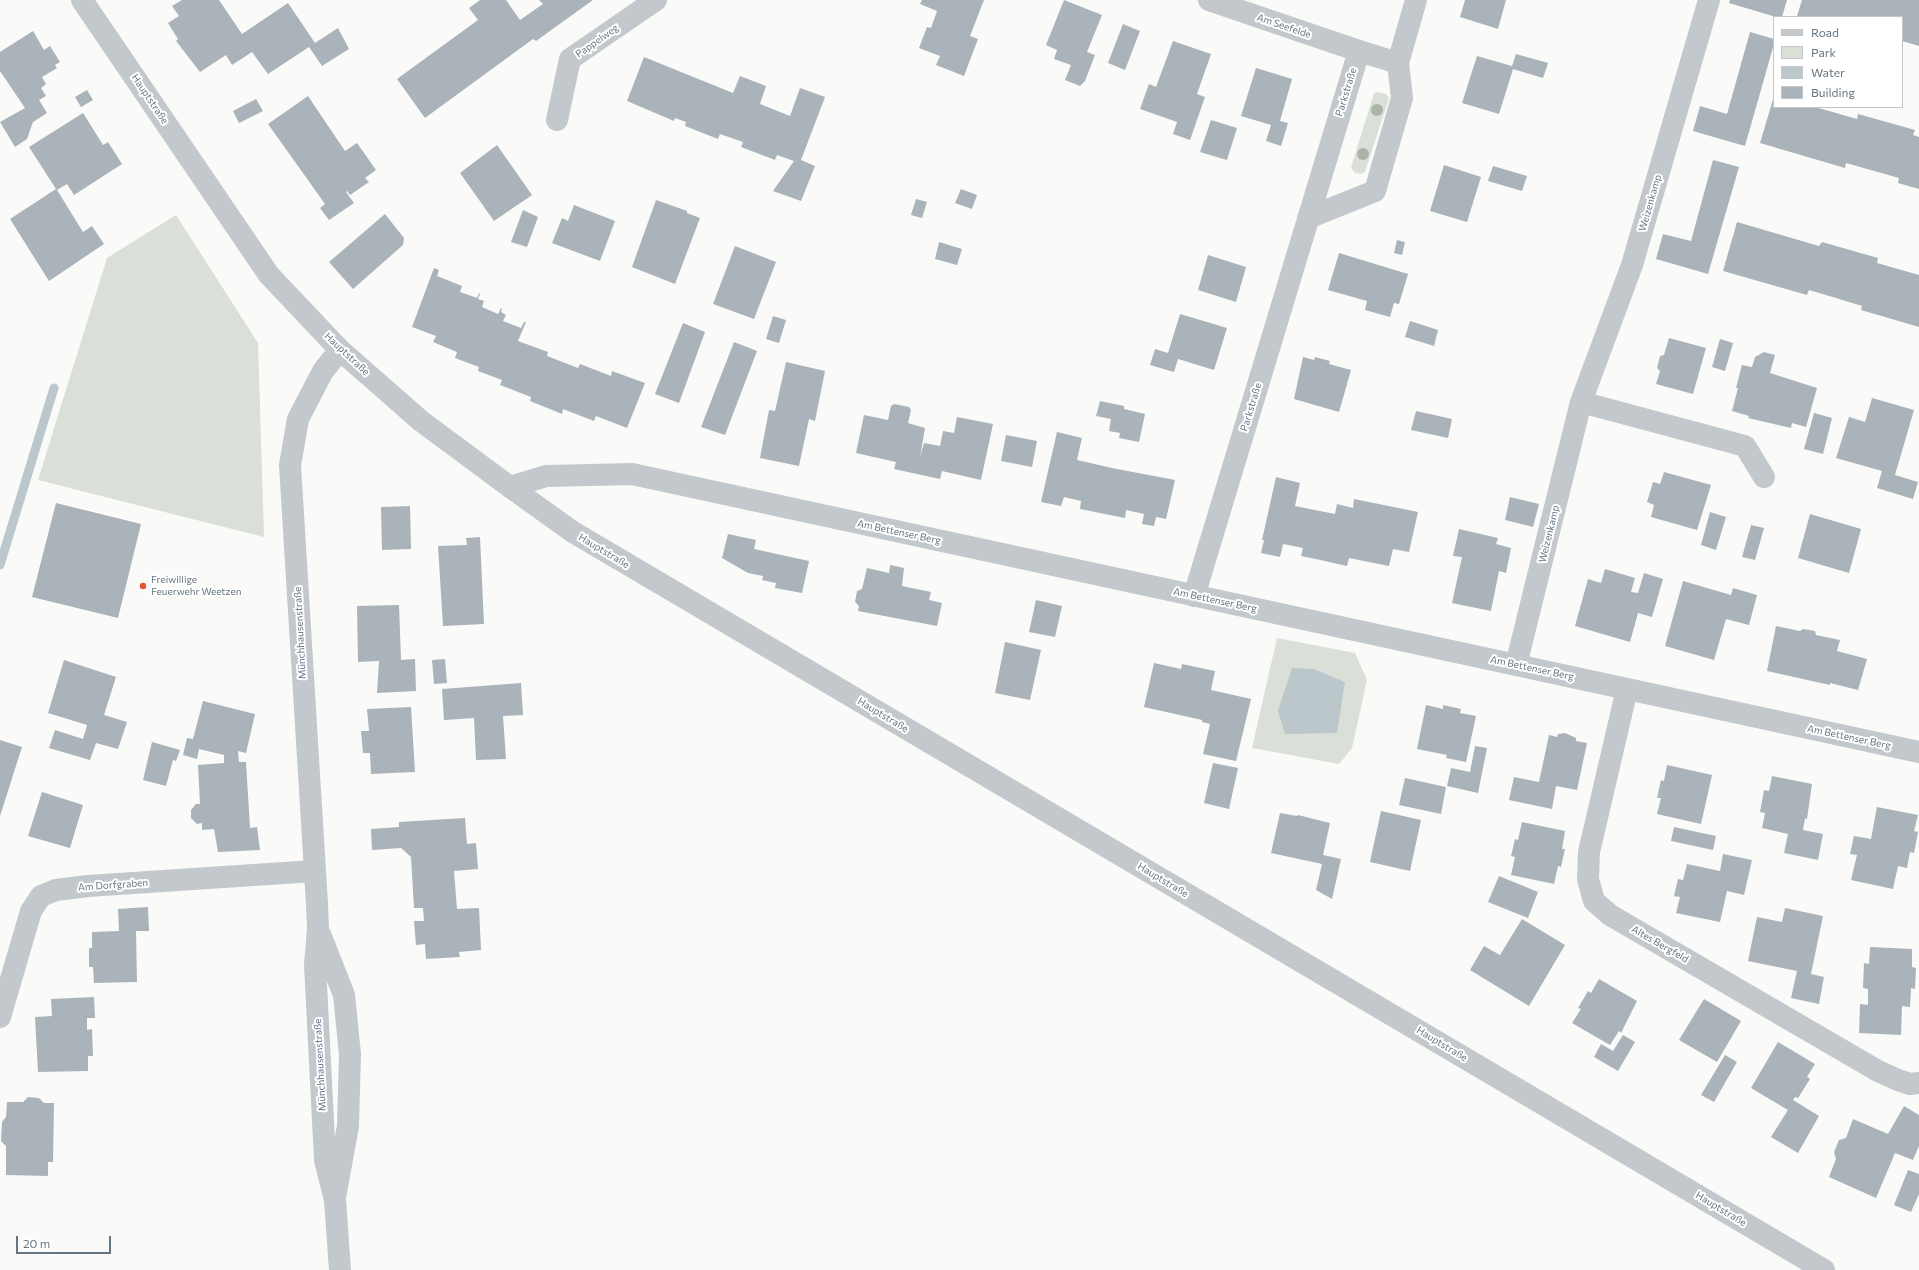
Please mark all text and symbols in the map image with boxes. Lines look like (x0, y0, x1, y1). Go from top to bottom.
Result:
street label: Am Seefelde (1255, 11, 1313, 41)
legend (1773, 16, 1903, 108)
street label: Pappelweg (573, 22, 621, 60)
text: Road (1811, 25, 1839, 39)
text: Park (1811, 45, 1836, 59)
text: Water (1811, 65, 1845, 79)
street label: Parkstraße (1333, 66, 1359, 118)
street label: Hauptstraße (129, 72, 171, 126)
text: Building (1811, 85, 1855, 99)
street label: Weizenkamp (1636, 173, 1664, 233)
street label: Hauptstraße (322, 330, 372, 378)
street label: Parkstraße (1238, 381, 1264, 433)
street label: Weizenkamp (1536, 504, 1562, 564)
street label: Am Bettenser Berg (856, 517, 942, 547)
street label: Hauptstraße (576, 531, 632, 571)
place label: Freiwillige Feuerwehr Weetzen (151, 574, 241, 598)
marker: Freiwillige Feuerwehr Weetzen (138, 581, 148, 591)
street label: Am Bettenser Berg (1172, 585, 1258, 615)
street label: Münchhausenstraße (292, 586, 308, 680)
street label: Am Bettenser Berg (1489, 653, 1575, 683)
street label: Hauptstraße (855, 695, 911, 735)
street label: Am Bettenser Berg (1806, 722, 1892, 752)
street label: Hauptstraße (1135, 860, 1191, 900)
street label: Am Dorfgraben (78, 877, 148, 893)
street label: Altes Bergfeld (1629, 923, 1691, 965)
street label: Münchhausenstraße (312, 1018, 328, 1112)
street label: Hauptstraße (1414, 1024, 1470, 1064)
street label: Hauptstraße (1693, 1189, 1749, 1229)
scale bar (18, 1228, 113, 1254)
text: 20 m (23, 1236, 50, 1250)

